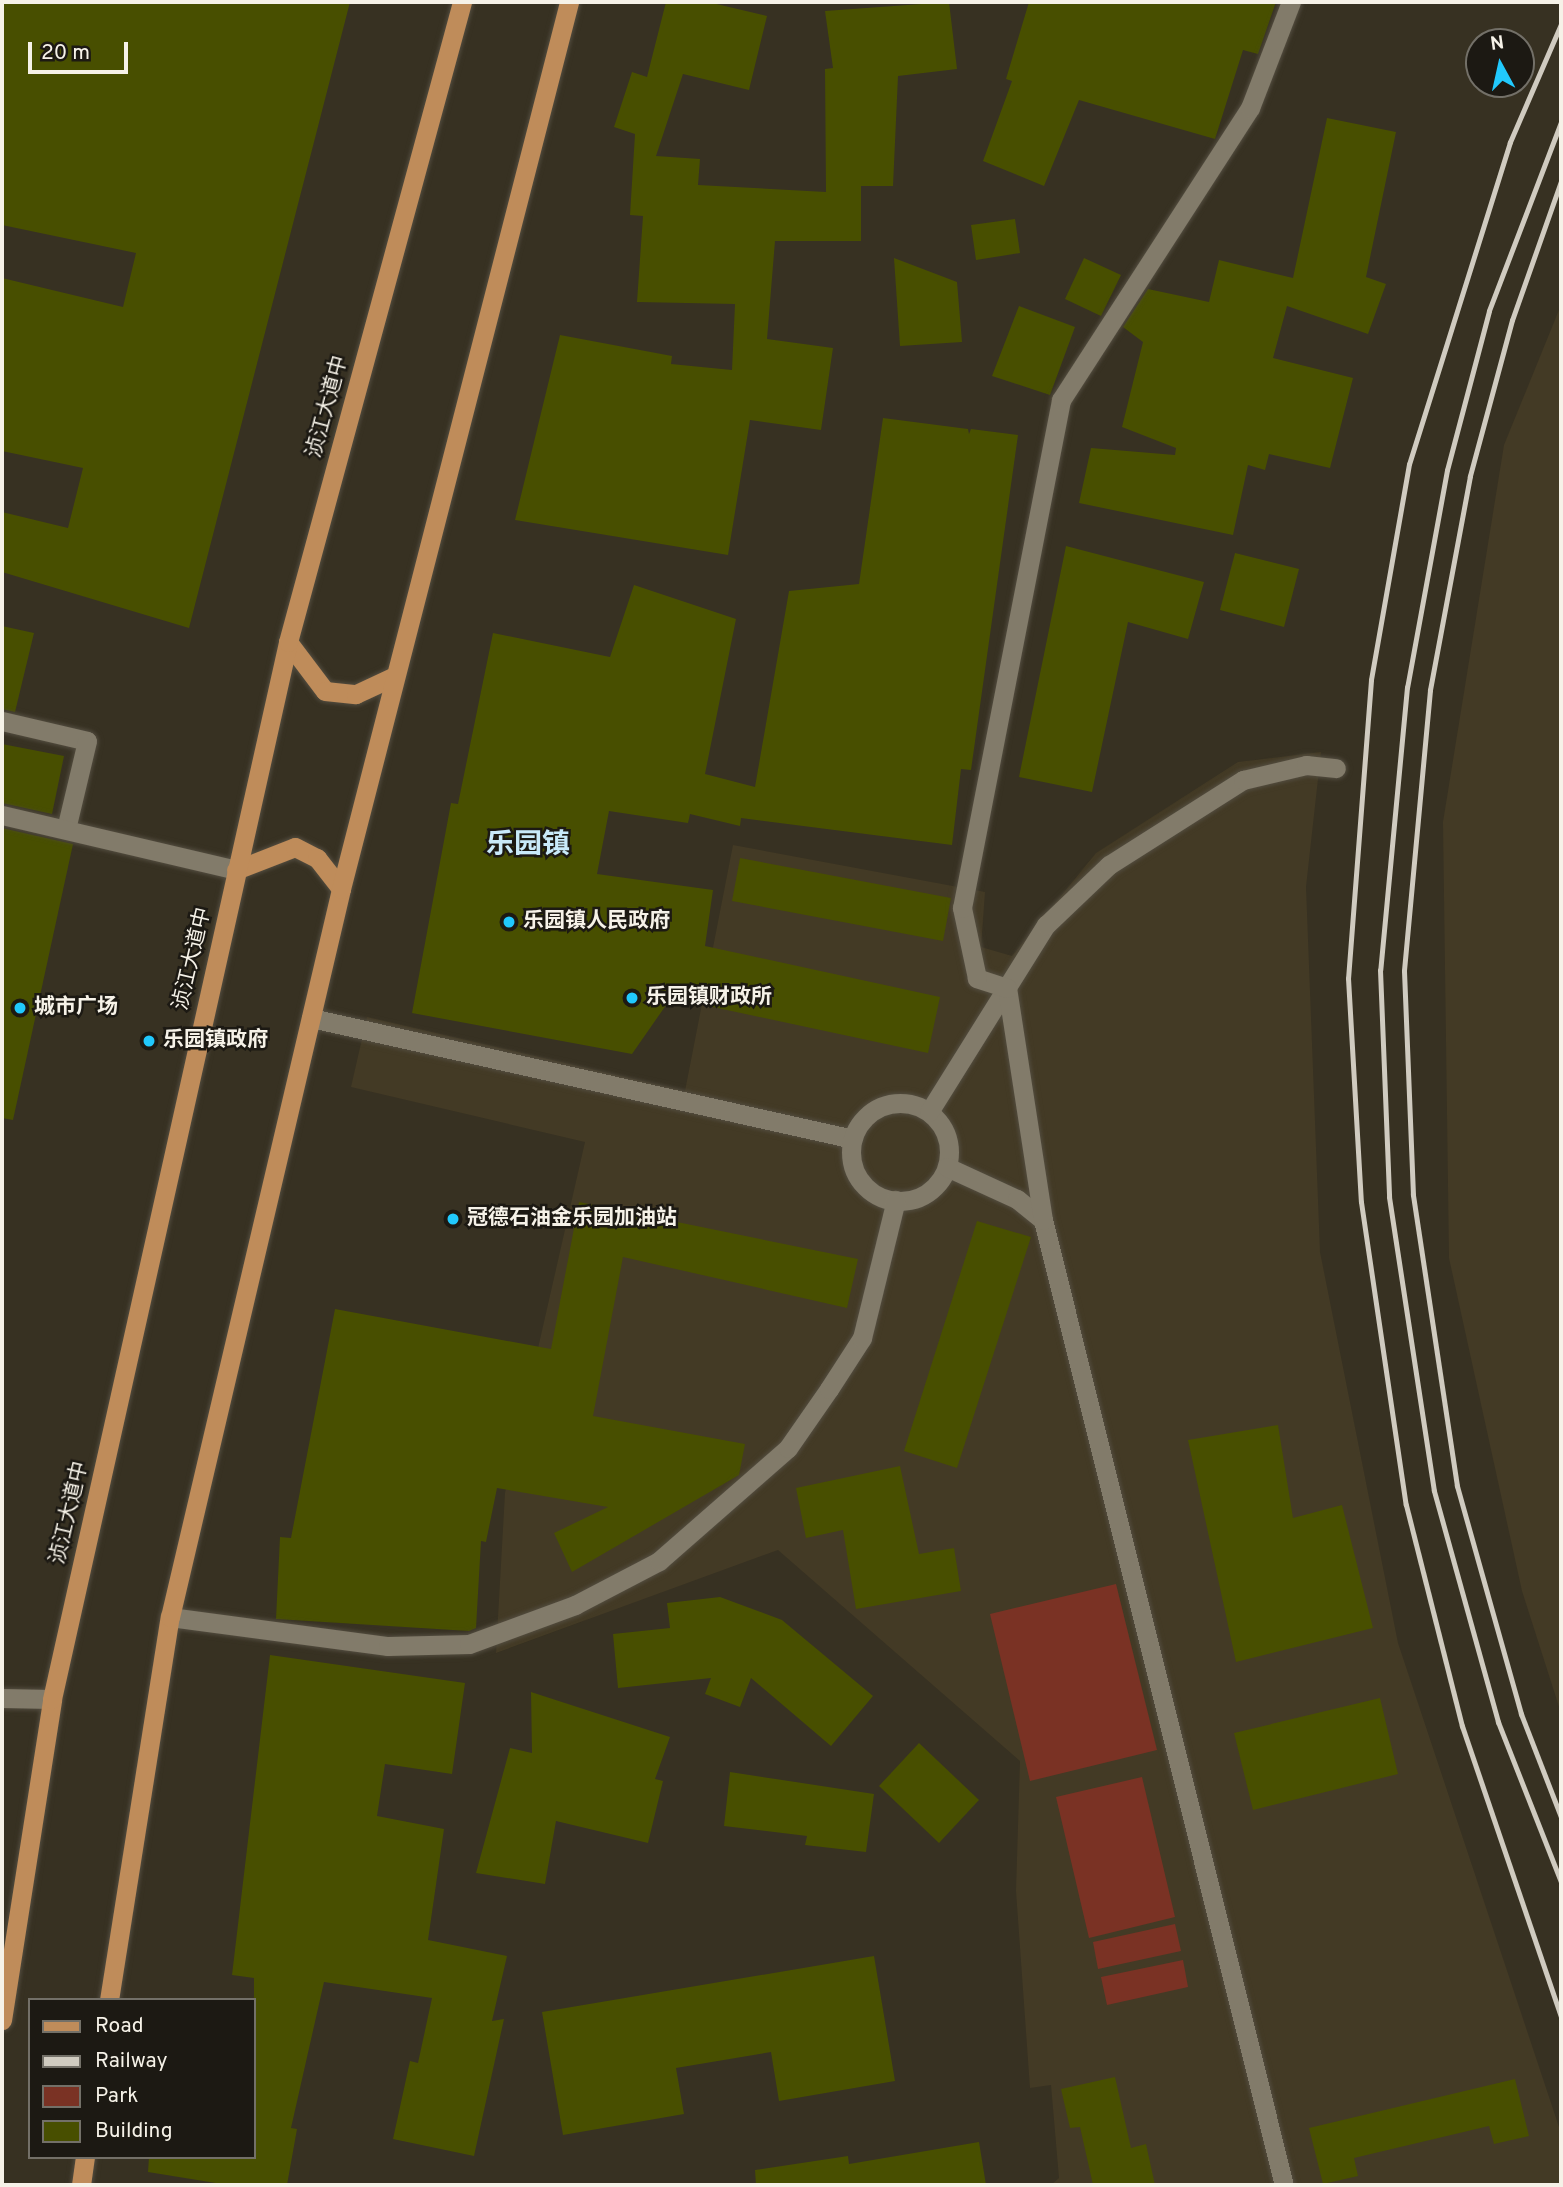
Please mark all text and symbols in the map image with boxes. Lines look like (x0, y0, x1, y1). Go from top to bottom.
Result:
scale bar (32, 28, 131, 72)
north arrow (1465, 28, 1535, 98)
text: N (1489, 31, 1506, 57)
text: 20 m (41, 40, 90, 67)
street label: 浈江大道中 (302, 353, 354, 461)
district label: 乐园镇 (486, 829, 570, 863)
street label: 浈江大道中 (169, 905, 217, 1013)
place label: 乐园镇人民政府 (523, 909, 670, 935)
marker: 乐园镇人民政府 (501, 914, 517, 930)
place label: 乐园镇财政所 (646, 985, 772, 1011)
marker: 乐园镇财政所 (624, 990, 640, 1006)
place label: 城市广场 (34, 995, 118, 1021)
marker: 城市广场 (12, 1000, 28, 1016)
place label: 乐园镇政府 (163, 1028, 268, 1054)
marker: 乐园镇政府 (141, 1033, 157, 1049)
place label: 冠德石油金乐园加油站 (467, 1206, 677, 1232)
marker: 冠德石油金乐园加油站 (445, 1211, 461, 1227)
street label: 浈江大道中 (46, 1459, 94, 1567)
legend (28, 1998, 256, 2159)
text: Road (95, 2013, 144, 2040)
text: Railway (95, 2048, 168, 2075)
text: Park (95, 2083, 138, 2110)
text: Building (95, 2118, 173, 2145)

